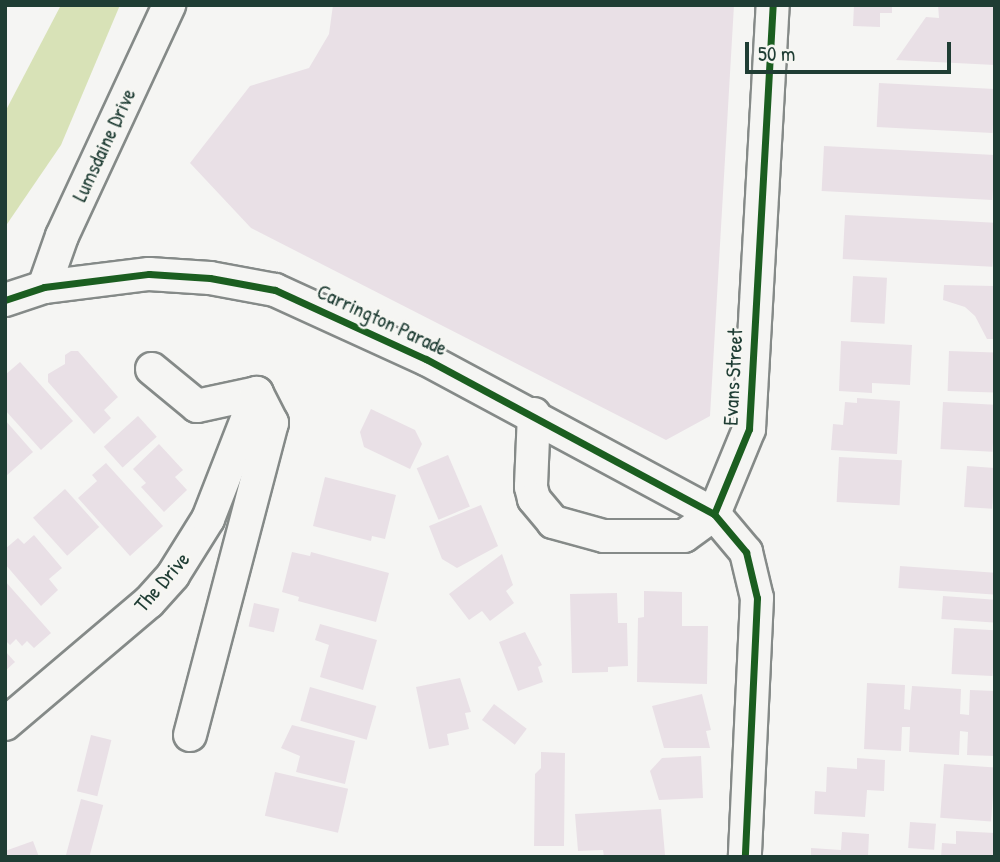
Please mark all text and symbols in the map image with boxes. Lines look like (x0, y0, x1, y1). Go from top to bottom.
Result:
scale bar (748, 28, 954, 72)
text: 50 m (758, 39, 795, 68)
street label: Lumsdaine Drive (67, 84, 141, 206)
street label: Carrington Parade (313, 279, 451, 361)
street label: Evans Street (718, 328, 748, 426)
street label: The Drive (129, 547, 195, 617)

